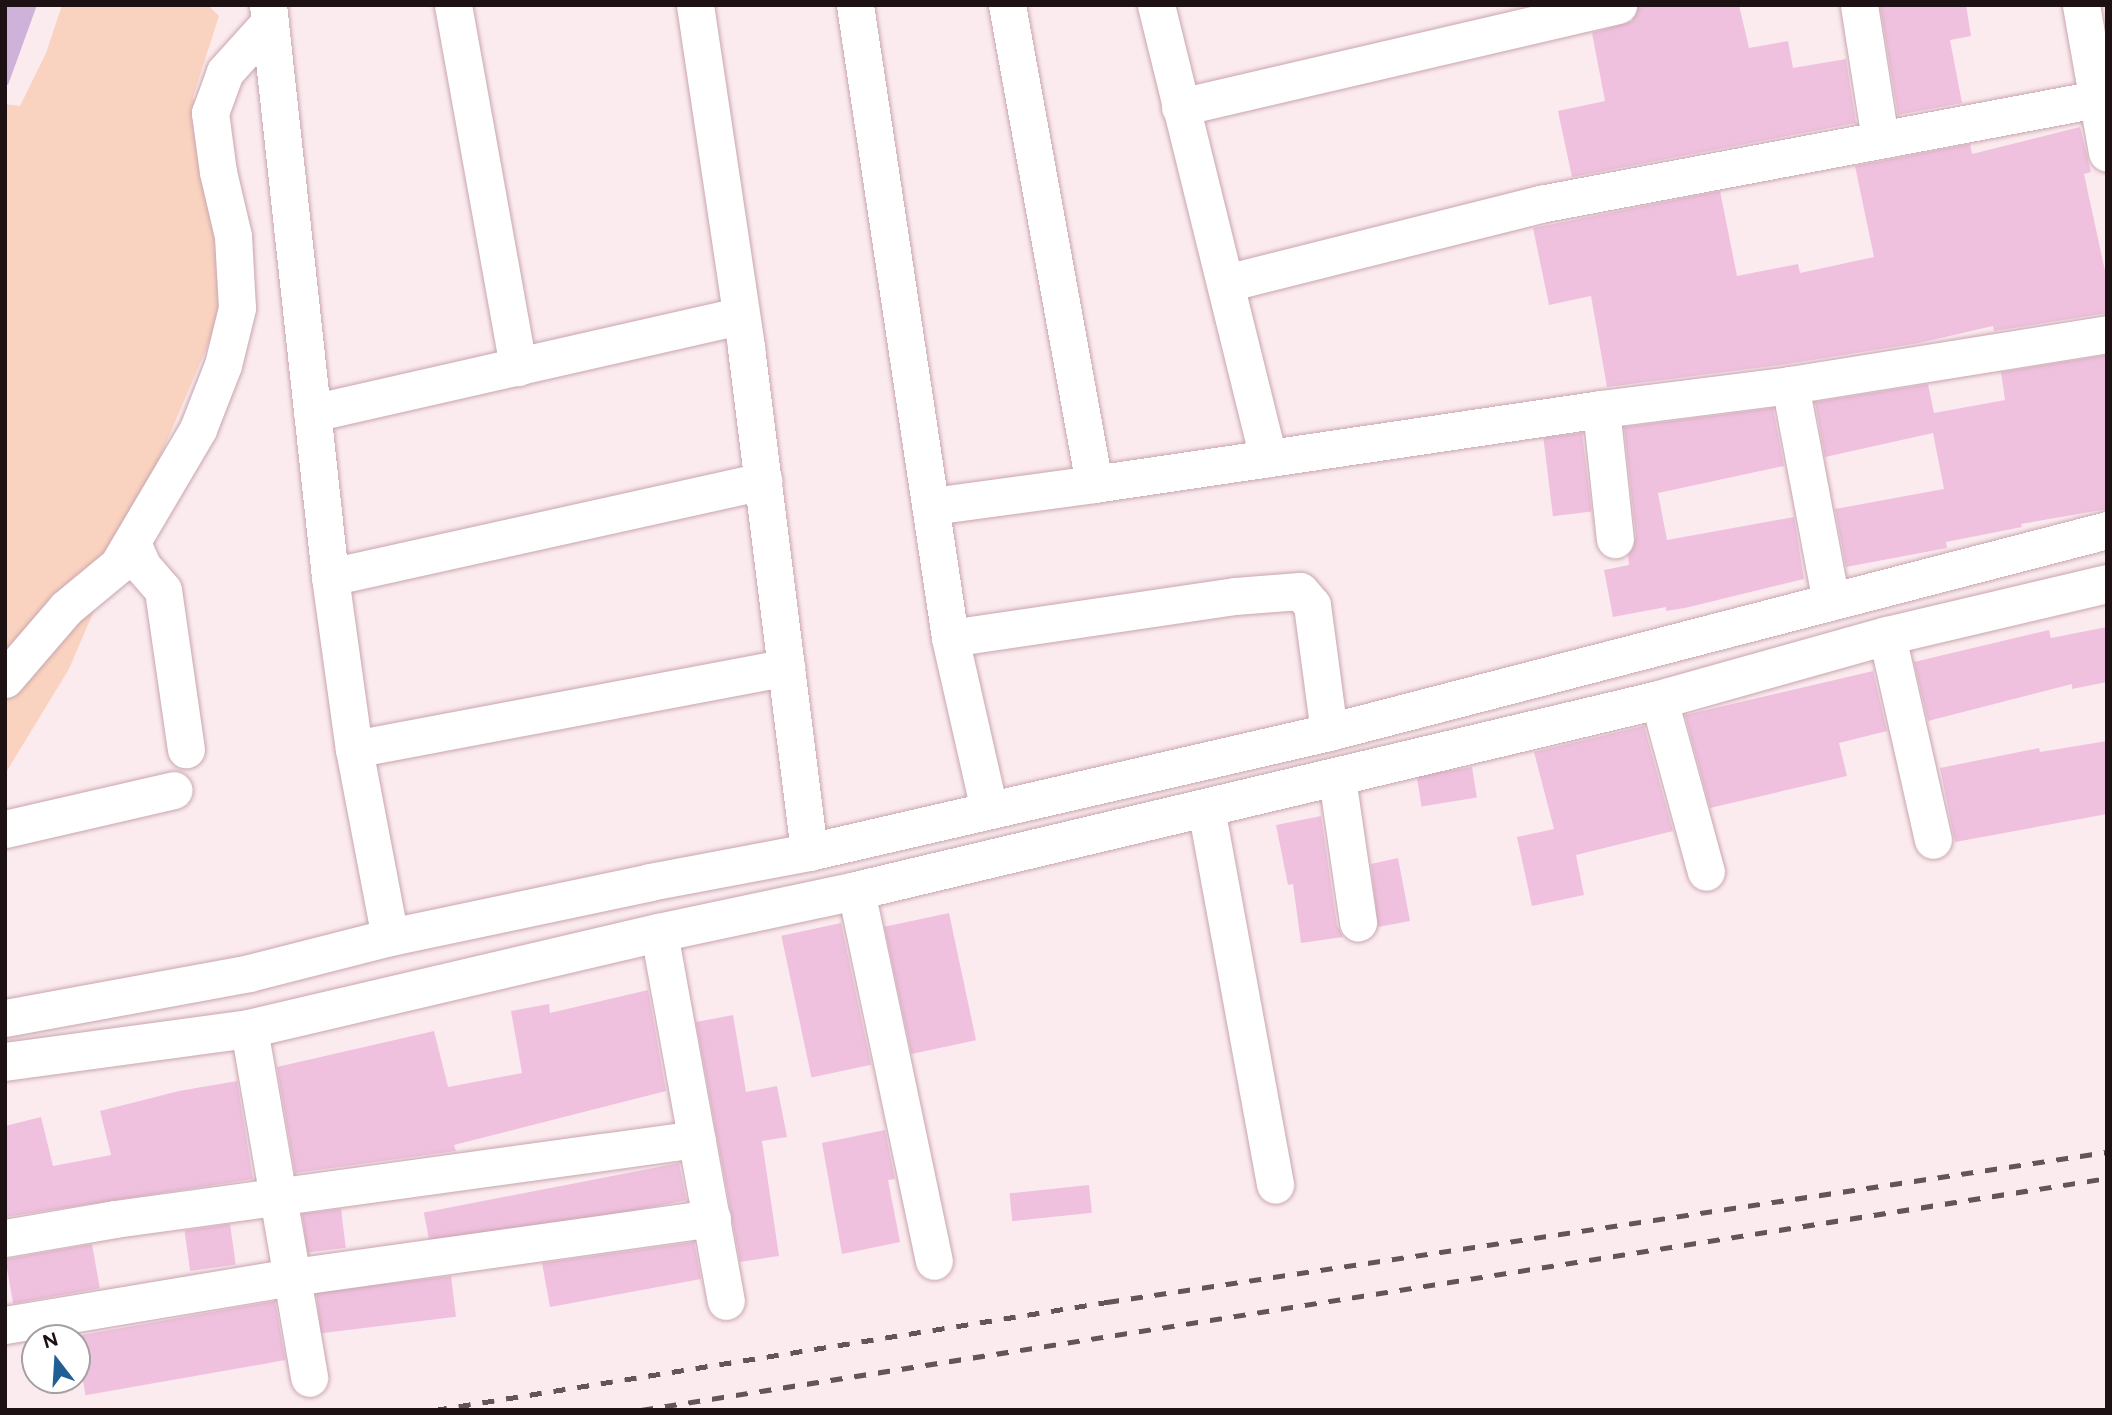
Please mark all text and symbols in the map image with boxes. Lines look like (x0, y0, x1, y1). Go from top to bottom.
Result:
north arrow (21, 1324, 91, 1394)
text: N (40, 1327, 61, 1353)

